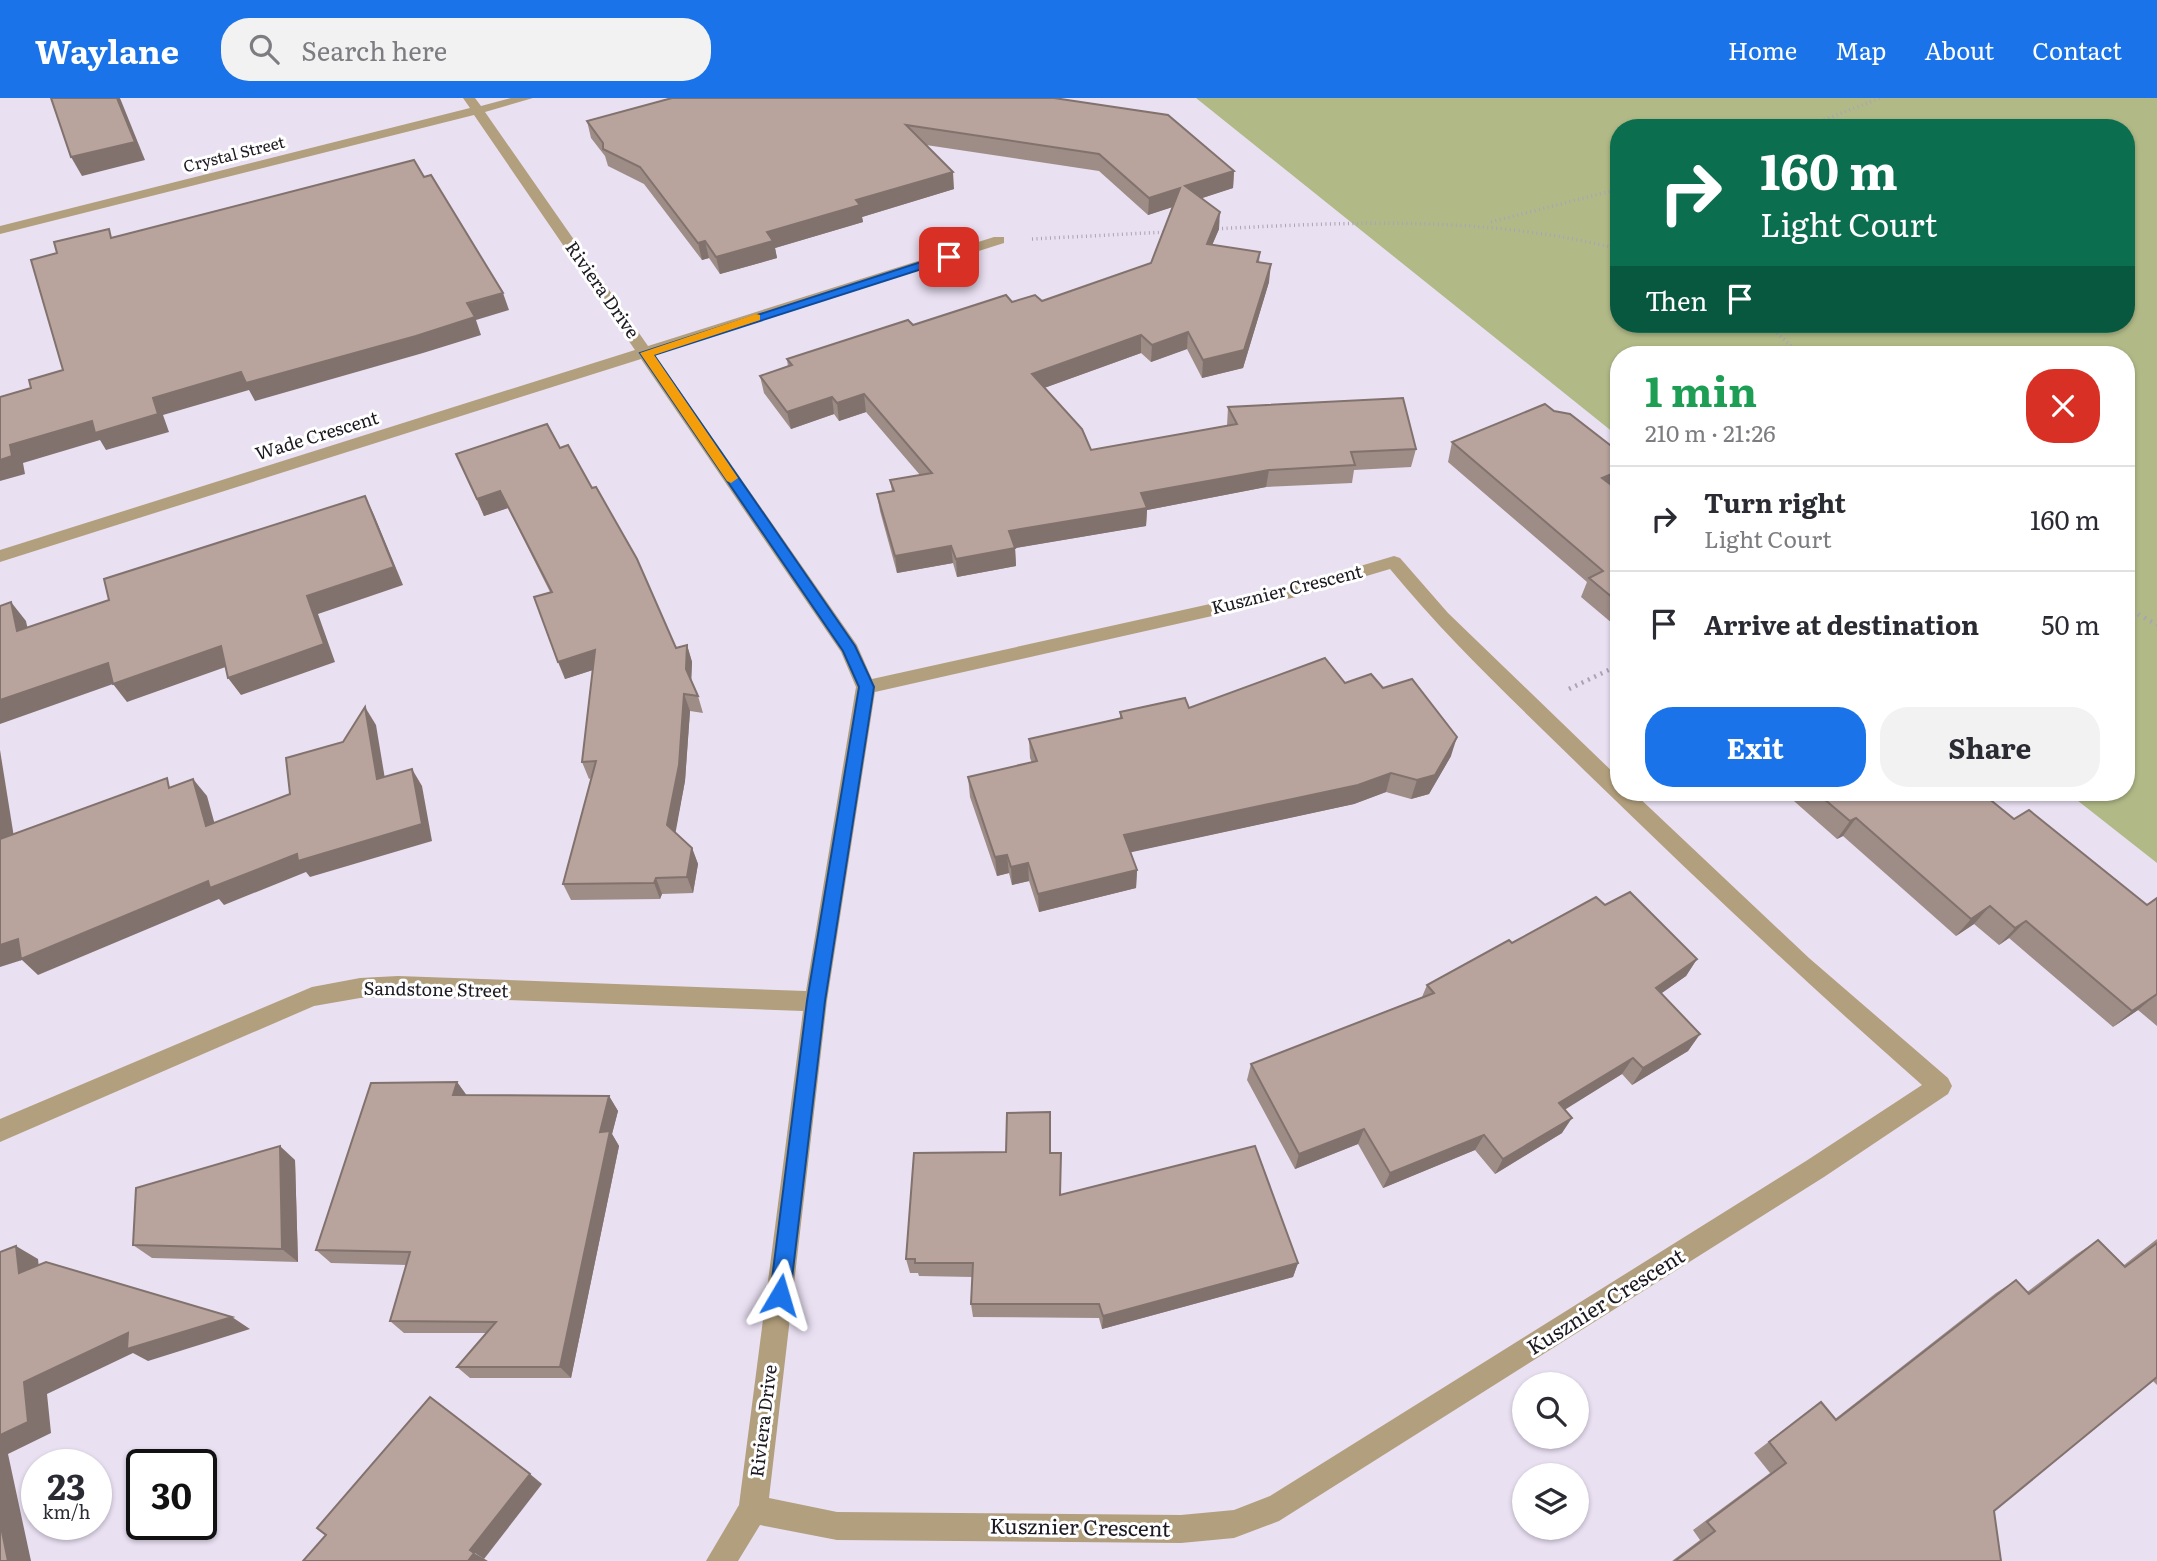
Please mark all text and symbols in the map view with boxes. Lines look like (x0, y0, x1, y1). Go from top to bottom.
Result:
search box (221, 18, 711, 81)
text: Waylane (35, 25, 179, 74)
icon: search (245, 30, 283, 68)
text: Search here (301, 30, 447, 69)
text: Home (1728, 32, 1797, 67)
text: Map (1835, 32, 1886, 67)
text: About (1924, 32, 1994, 67)
text: Contact (2032, 32, 2122, 67)
street label: Crystal Street (180, 129, 288, 177)
text: 160 m (1760, 132, 1898, 205)
icon: right (1645, 147, 1736, 238)
text: Light Court (1760, 199, 1937, 247)
pin (919, 227, 979, 287)
street label: Riviera Drive (560, 235, 647, 343)
icon: arrive (930, 238, 968, 276)
text: Then (1645, 280, 1707, 319)
icon: arrive (1721, 280, 1759, 318)
text: 1 min (1645, 358, 1757, 420)
button: close (2026, 369, 2100, 443)
street label: Wade Crescent (252, 403, 382, 466)
text: 210 m · 21:26 (1645, 415, 1776, 449)
text: Turn right (1704, 482, 1846, 521)
text: 160 m (2030, 499, 2100, 538)
icon: right (1645, 500, 1683, 538)
text: Light Court (1704, 521, 1832, 555)
street label: Kusznier Crescent (1208, 557, 1366, 620)
text: Arrive at destination (1704, 604, 1979, 643)
text: 50 m (2041, 604, 2100, 643)
icon: arrive (1645, 605, 1683, 643)
button: Exit (1645, 707, 1866, 787)
button: Share (1880, 707, 2100, 787)
street label: Sandstone Street (363, 974, 509, 1003)
street label: Kusznier Crescent (1520, 1239, 1690, 1361)
position arrow (743, 1258, 817, 1332)
street label: Riviera Drive (742, 1363, 783, 1479)
map controls (1512, 1372, 1589, 1540)
button: search (1512, 1372, 1589, 1449)
speed limit sign: 30 (126, 1449, 217, 1540)
text: 23 (47, 1459, 86, 1511)
button: layers (1512, 1463, 1589, 1540)
text: km/h (43, 1498, 90, 1525)
street label: Kusznier Crescent (989, 1508, 1171, 1543)

